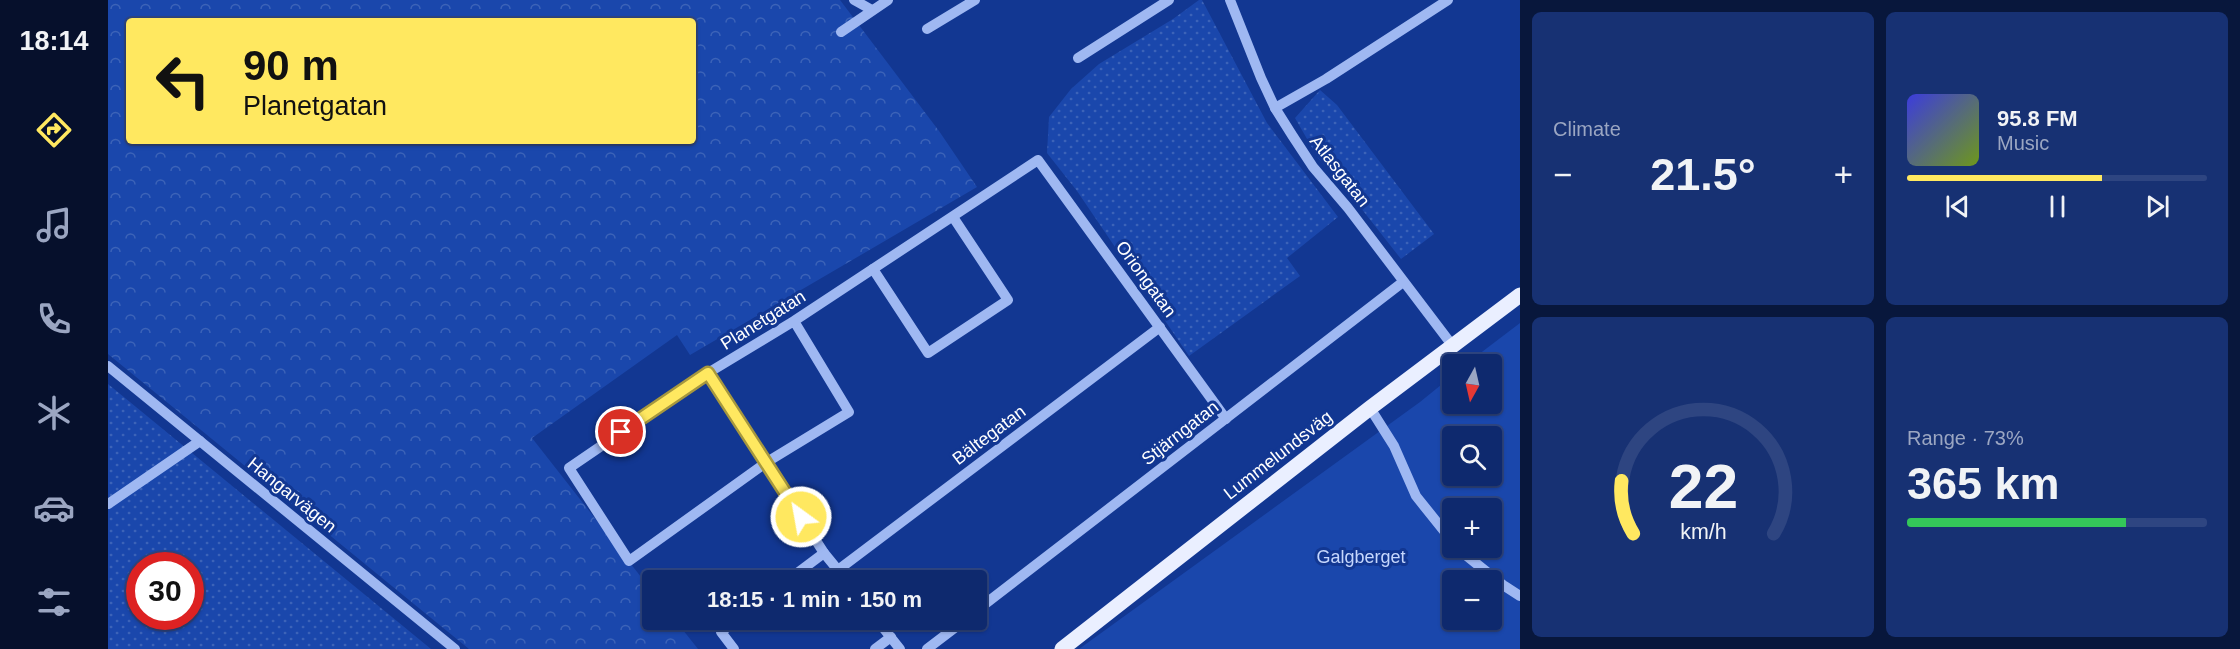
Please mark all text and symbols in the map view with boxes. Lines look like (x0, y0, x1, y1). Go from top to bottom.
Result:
text: 18:14 (19, 26, 89, 56)
icon: left (144, 42, 222, 120)
text: 90 m (243, 42, 339, 89)
text: Planetgatan (243, 91, 387, 121)
text: 95.8 FM (1997, 106, 2078, 131)
icon: directions (33, 109, 75, 151)
text: Climate (1553, 118, 1621, 140)
street label: Atlasgatan (1306, 131, 1374, 211)
text: Music (1997, 132, 2049, 154)
text: 21.5° (1650, 149, 1756, 200)
text: − (1553, 156, 1572, 193)
text: + (1834, 156, 1853, 193)
icon: previous (1941, 190, 1974, 223)
icon: pause (2041, 190, 2074, 223)
icon: next (2141, 190, 2174, 223)
icon: music (33, 204, 75, 246)
street label: Oriongatan (1112, 237, 1180, 321)
street label: Planetgatan (717, 286, 809, 354)
icon: phone (33, 298, 75, 340)
north arrow (1442, 354, 1502, 414)
map controls (1442, 354, 1502, 630)
icon: climate (33, 392, 75, 434)
street label: Stjärngatan (1138, 397, 1222, 469)
street label: Bältegatan (949, 401, 1029, 469)
pin (595, 406, 646, 457)
street label: Lummelundsväg (1220, 406, 1336, 504)
icon: arrive (604, 415, 637, 448)
button: search (1442, 426, 1502, 486)
text: Range · 73% (1907, 427, 2024, 449)
text: 22 (1668, 452, 1738, 521)
street label: Hangarvägen (244, 453, 340, 537)
text: 365 km (1907, 458, 2060, 509)
position arrow (769, 485, 833, 549)
icon: car (33, 487, 75, 529)
button: + (1442, 498, 1502, 558)
text: km/h (1680, 520, 1726, 544)
park label: Galgberget (1316, 547, 1406, 567)
speed limit sign: 30 (126, 552, 204, 630)
button: − (1442, 570, 1502, 630)
icon: filters (33, 581, 75, 623)
text: 18:15 · 1 min · 150 m (707, 587, 922, 612)

